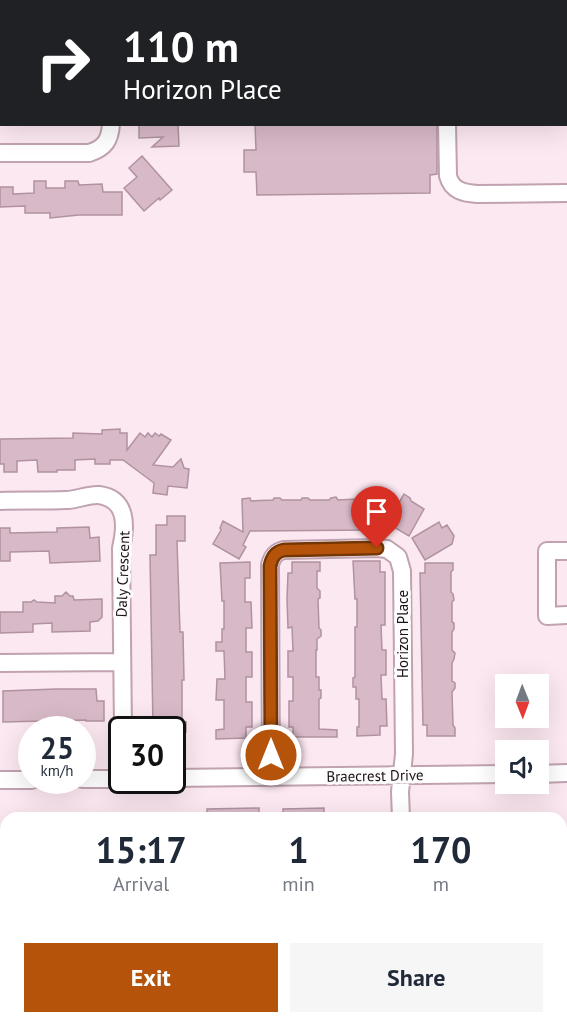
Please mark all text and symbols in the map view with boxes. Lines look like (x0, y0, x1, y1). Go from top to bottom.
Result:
text: 110 m (123, 19, 239, 74)
icon: right (24, 24, 102, 102)
text: Horizon Place (123, 72, 282, 106)
pin (351, 486, 402, 548)
icon: arrive (360, 495, 393, 528)
street label: Daly Crescent (111, 530, 134, 618)
street label: Horizon Place (393, 590, 412, 678)
north arrow (495, 674, 549, 728)
map controls (495, 674, 549, 794)
speed limit sign: 30 (108, 716, 186, 794)
position arrow (239, 723, 303, 787)
text: 25 (40, 728, 74, 767)
button: sound (495, 740, 549, 794)
text: km/h (41, 761, 73, 780)
street label: Braecrest Drive (326, 765, 424, 786)
text: 15:17 (95, 826, 187, 873)
text: 1 (288, 826, 309, 873)
text: 170 (410, 826, 472, 873)
text: Arrival (113, 871, 169, 897)
text: min (282, 871, 315, 897)
text: m (433, 871, 449, 897)
button: Exit (24, 943, 278, 1012)
button: Share (290, 943, 543, 1012)

